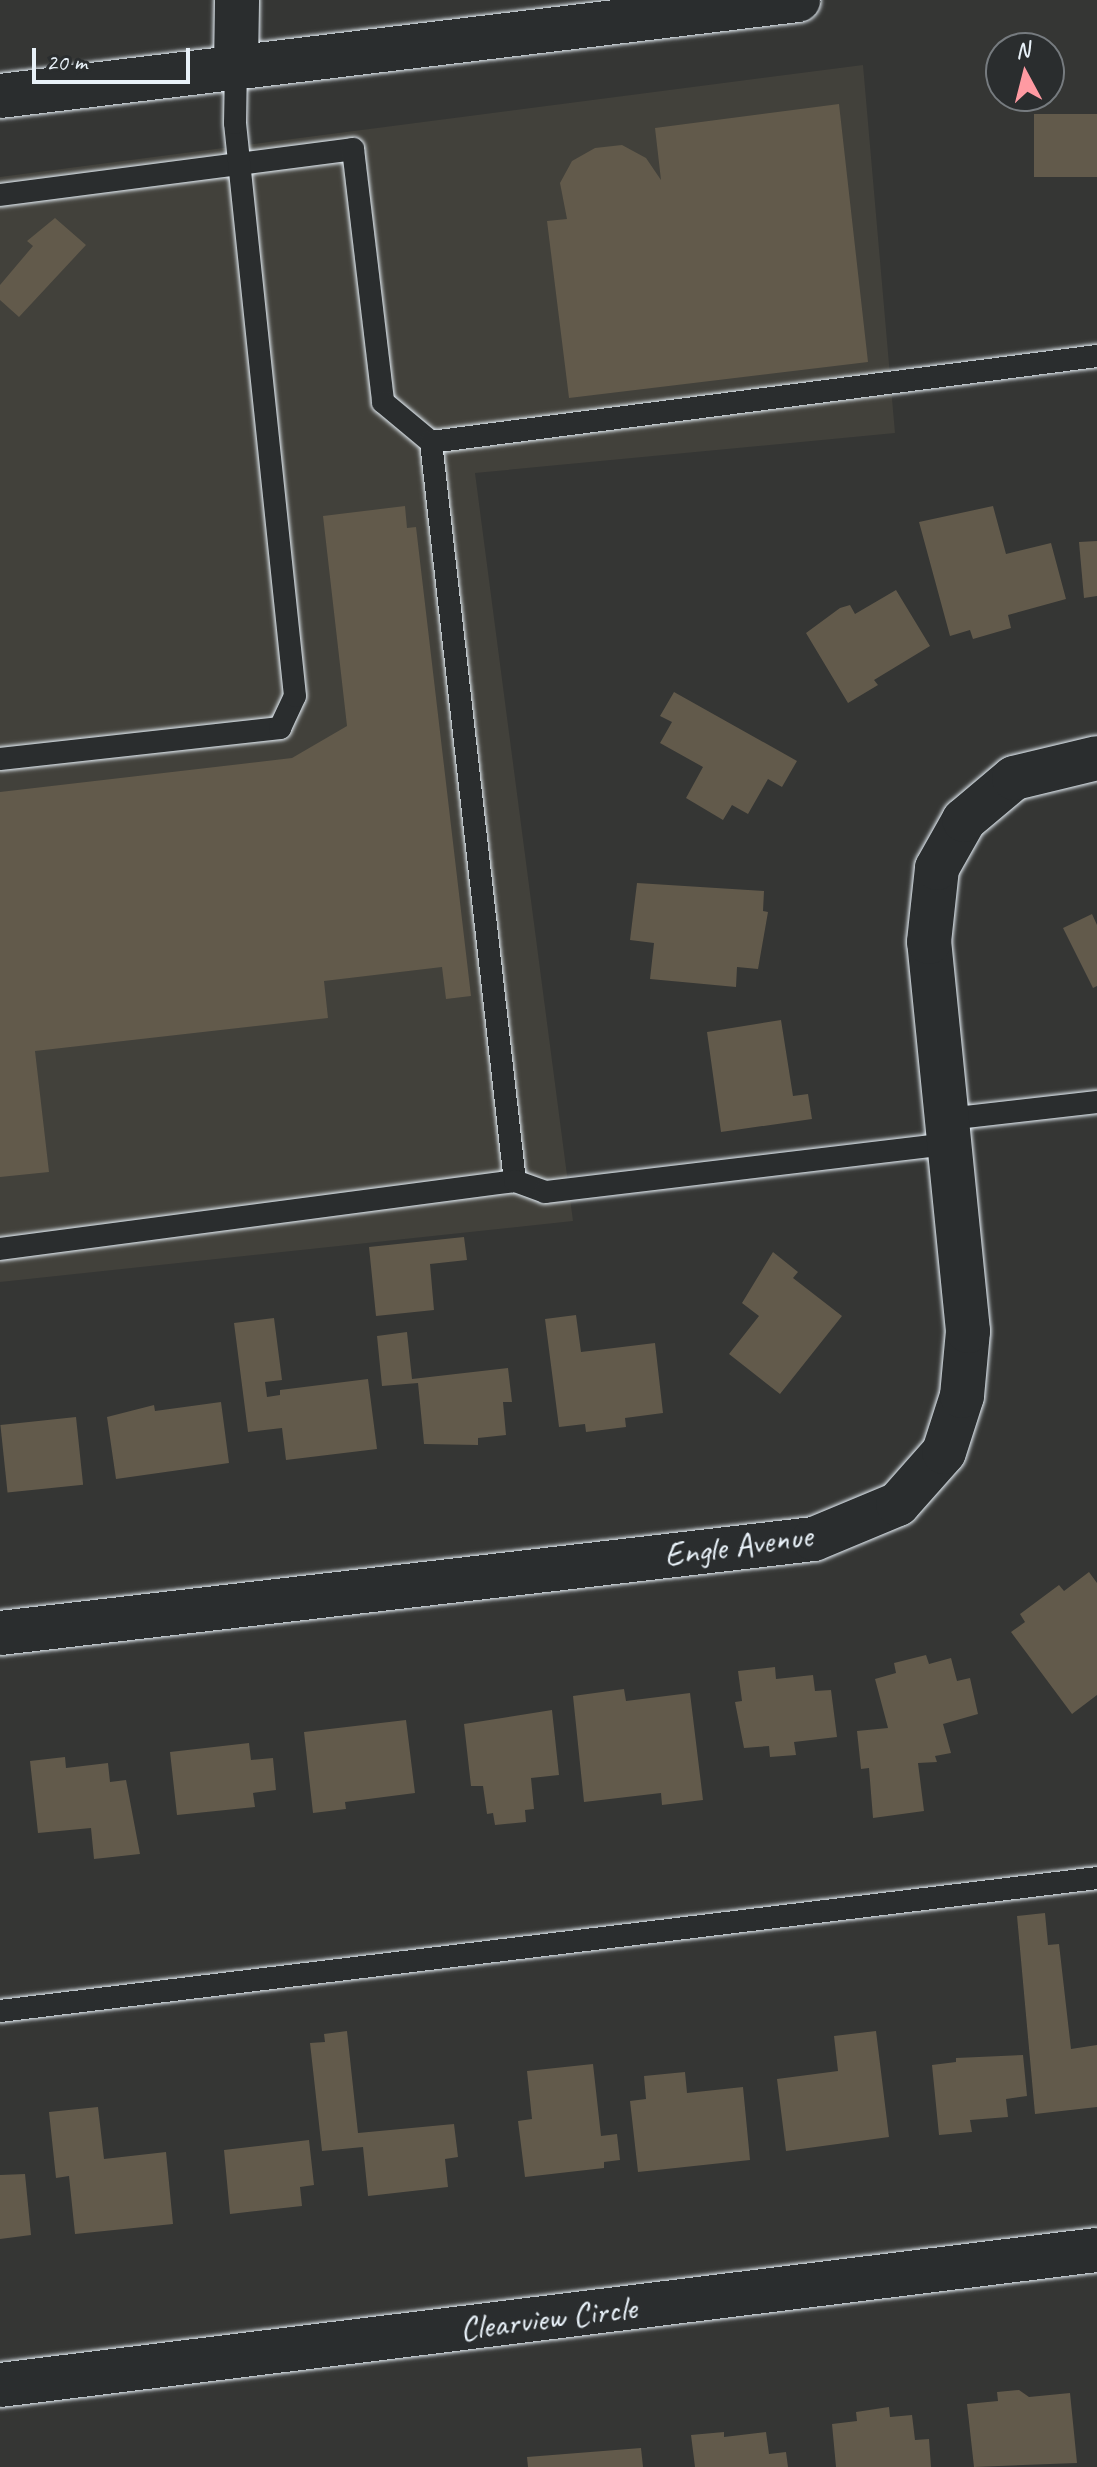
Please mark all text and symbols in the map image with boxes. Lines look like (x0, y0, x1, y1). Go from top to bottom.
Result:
scale bar (36, 32, 194, 82)
north arrow (985, 32, 1065, 112)
text: N (1014, 35, 1031, 65)
text: 20 m (46, 47, 87, 77)
street label: Engle Avenue (662, 1514, 814, 1576)
street label: Clearview Circle (458, 2287, 638, 2349)

